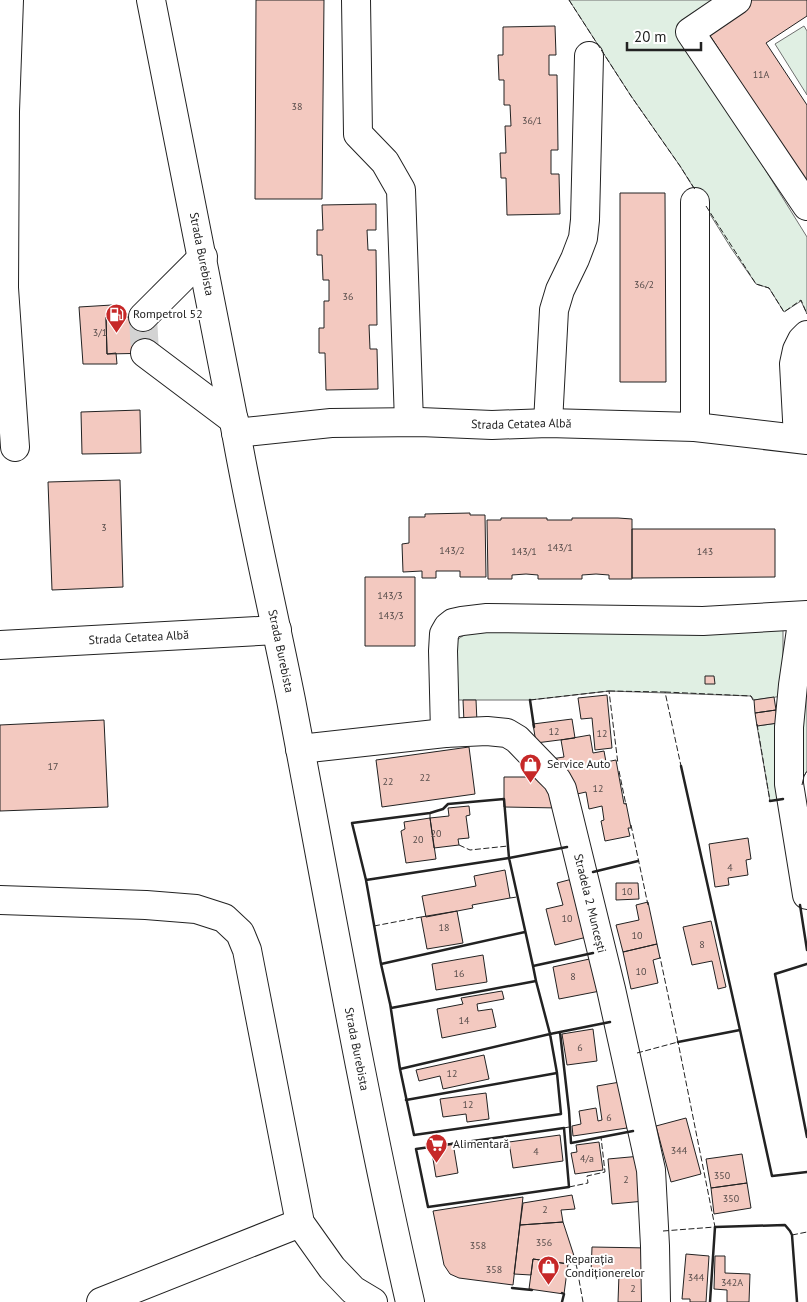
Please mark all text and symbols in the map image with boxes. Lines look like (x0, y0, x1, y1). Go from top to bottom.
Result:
scale bar (627, 20, 701, 52)
text: 20 m (634, 27, 667, 46)
house number: 11A (753, 68, 770, 81)
house number: 38 (292, 100, 302, 113)
house number: 36/1 (522, 114, 542, 127)
street label: Strada Burebista (187, 211, 218, 297)
house number: 36/2 (634, 278, 654, 291)
house number: 36 (343, 290, 353, 303)
fuel station icon: Rompetrol 52 (105, 302, 129, 333)
place label: Rompetrol 52 (133, 306, 203, 321)
house number: 3/1 (93, 326, 107, 339)
street label: Strada Cetatea Albă (471, 415, 572, 432)
house number: 3 (101, 521, 107, 534)
house number: 143/1 (547, 541, 573, 554)
house number: 143/2 (439, 544, 465, 557)
house number: 143/1 (511, 545, 537, 558)
house number: 143 (697, 545, 713, 558)
house number: 143/3 (377, 589, 403, 602)
street label: Strada Burebista (265, 608, 297, 694)
house number: 143/3 (378, 609, 404, 622)
street label: Strada Cetatea Albă (88, 627, 189, 647)
house number: 12 (549, 725, 559, 738)
house number: 12 (597, 727, 607, 740)
shop icon: Service Auto (519, 752, 543, 783)
place label: Service Auto (547, 756, 610, 771)
house number: 17 (48, 760, 58, 773)
house number: 22 (420, 771, 430, 784)
house number: 22 (383, 775, 393, 788)
house number: 12 (593, 782, 603, 795)
house number: 20 (431, 827, 442, 840)
house number: 20 (413, 833, 424, 846)
street label: Stradela 2 Muncești (571, 852, 610, 954)
house number: 4 (727, 861, 733, 874)
house number: 10 (622, 885, 633, 898)
house number: 10 (562, 912, 573, 925)
house number: 18 (439, 921, 449, 934)
house number: 10 (632, 929, 643, 942)
house number: 8 (699, 938, 705, 951)
house number: 10 (636, 965, 647, 978)
house number: 16 (454, 967, 464, 980)
house number: 8 (570, 970, 576, 983)
street label: Strada Burebista (342, 1006, 373, 1092)
house number: 14 (459, 1014, 470, 1027)
house number: 6 (577, 1041, 583, 1054)
house number: 12 (447, 1067, 457, 1080)
house number: 12 (463, 1098, 473, 1111)
house number: 6 (606, 1111, 612, 1124)
supermarket icon: Alimentară (425, 1132, 449, 1163)
place label: Alimentară (453, 1136, 509, 1151)
house number: 344 (671, 1144, 688, 1157)
house number: 4 (533, 1145, 539, 1158)
house number: 4/a (580, 1152, 594, 1165)
house number: 350 (714, 1169, 731, 1182)
house number: 2 (623, 1173, 629, 1186)
house number: 350 (723, 1192, 740, 1205)
house number: 2 (542, 1203, 548, 1216)
house number: 356 (536, 1236, 552, 1249)
house number: 358 (470, 1239, 486, 1252)
place label: Reparația Condiționerelor (565, 1251, 645, 1280)
shop icon: Reparația Condiționerelor (537, 1254, 561, 1285)
house number: 358 (486, 1263, 502, 1276)
house number: 344 (688, 1271, 705, 1284)
house number: 342A (721, 1276, 743, 1289)
house number: 2 (630, 1282, 636, 1295)

